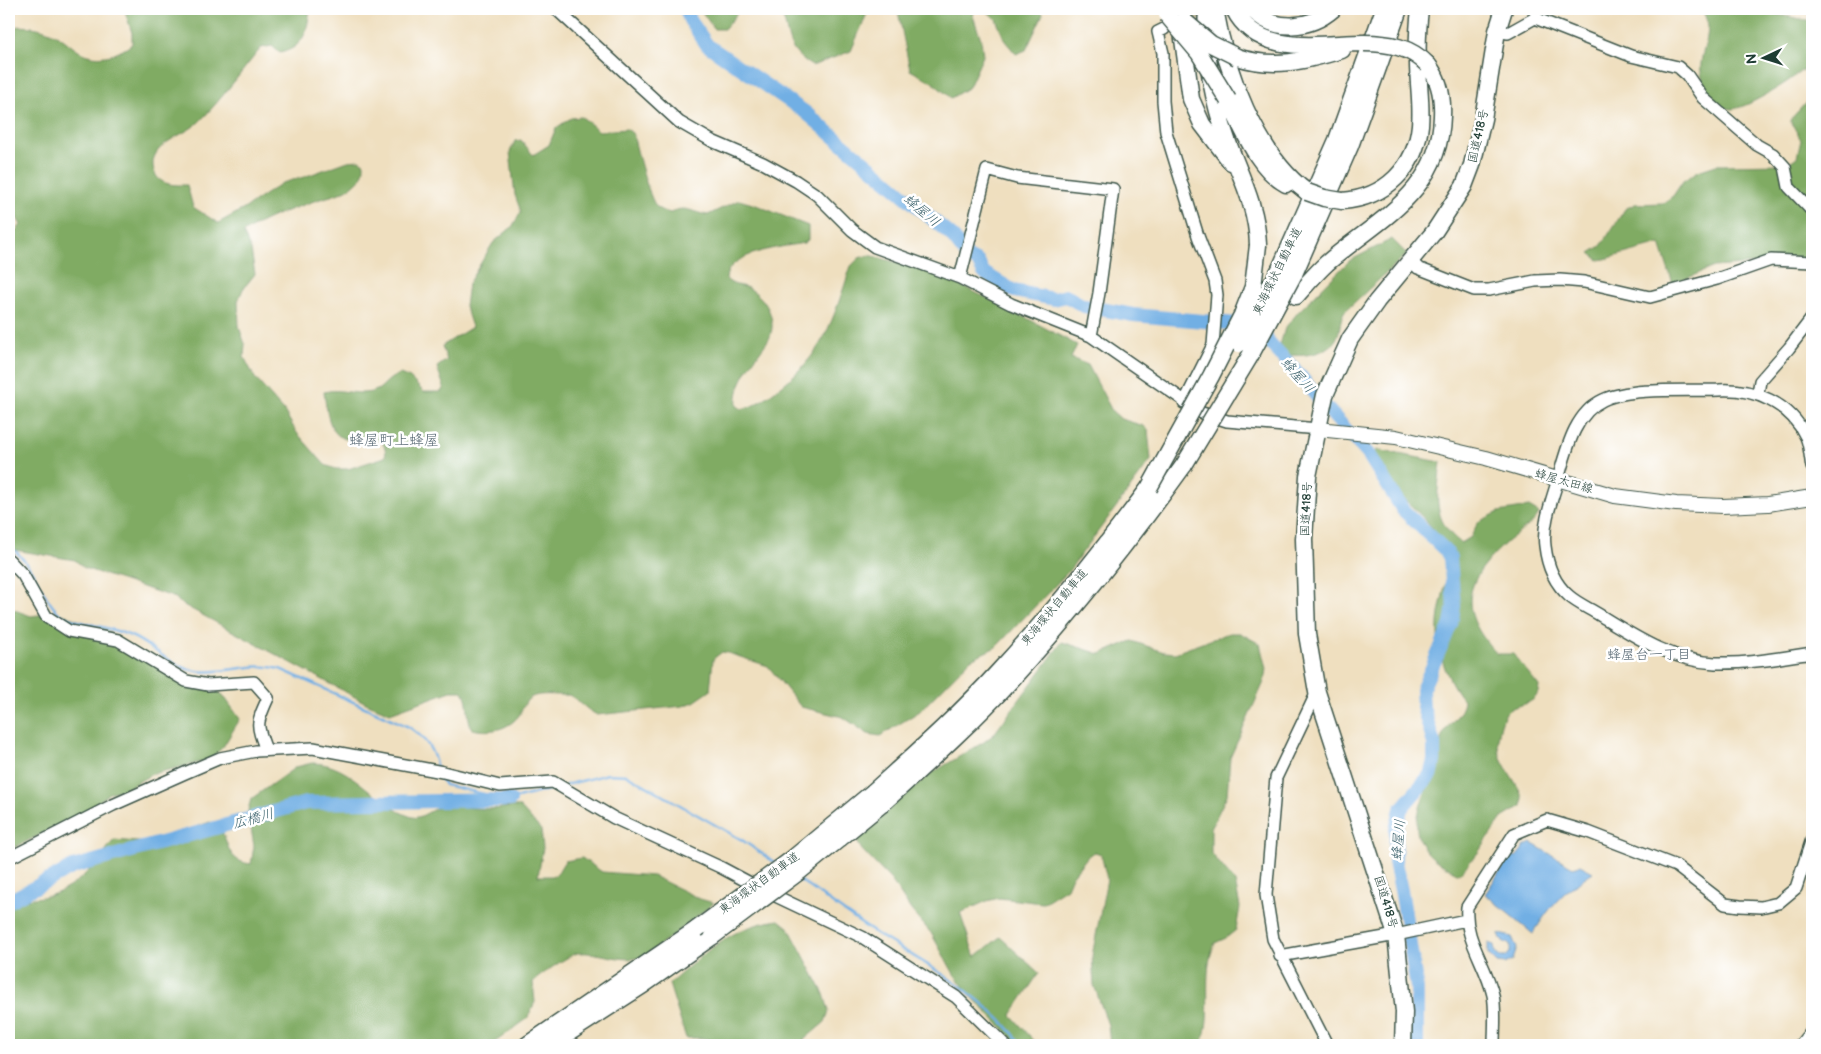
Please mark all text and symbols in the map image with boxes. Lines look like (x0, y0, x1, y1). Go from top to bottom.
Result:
north arrow (1738, 32, 1788, 82)
text: N (1743, 53, 1760, 65)
street label: 国道418号 (1465, 108, 1492, 165)
water label: 蜂屋川 (900, 190, 943, 230)
street label: 東海環状自動車道 (1250, 225, 1305, 318)
water label: 蜂屋川 (1277, 354, 1318, 397)
district label: 蜂屋町上蜂屋 (349, 431, 439, 450)
street label: 蜂屋太田線 (1533, 466, 1595, 497)
street label: 国道418号 (1298, 481, 1315, 537)
street label: 東海環状自動車道 (1018, 566, 1091, 649)
district label: 蜂屋台一丁目 (1607, 646, 1691, 663)
water label: 広橋川 (231, 805, 276, 832)
water label: 蜂屋川 (1388, 818, 1409, 862)
street label: 東海環状自動車道 (716, 849, 803, 918)
street label: 国道418号 (1370, 874, 1401, 931)

